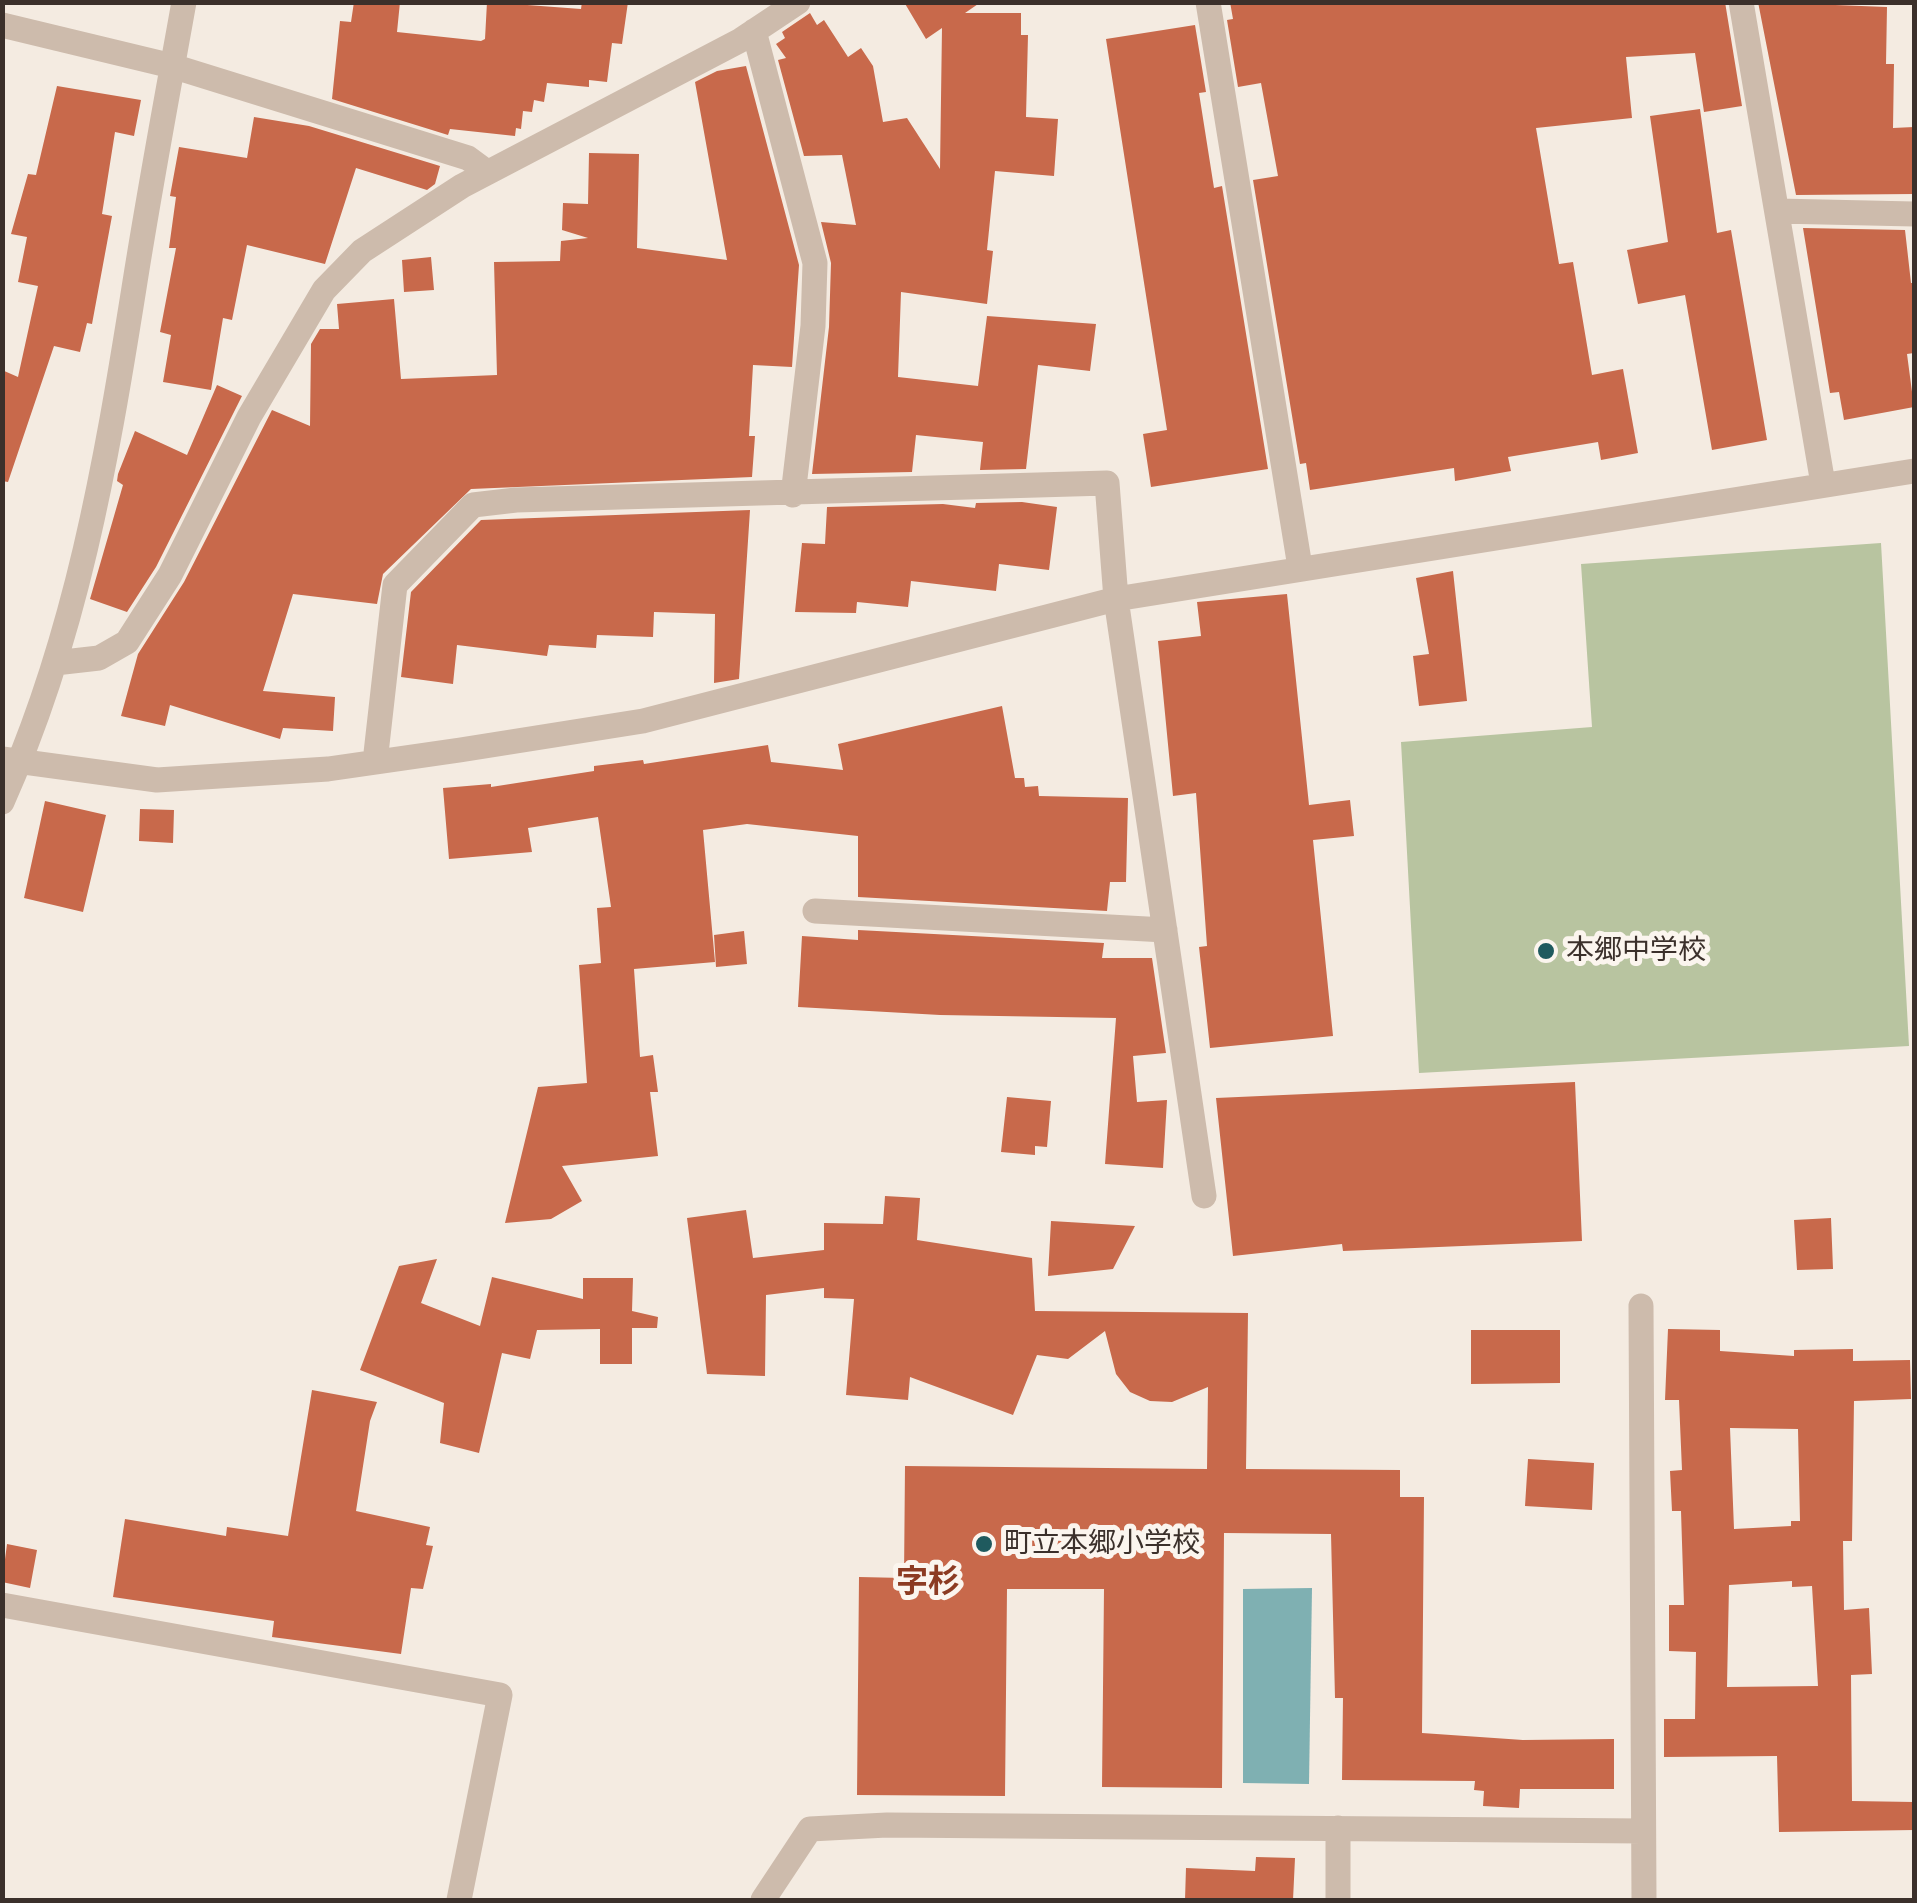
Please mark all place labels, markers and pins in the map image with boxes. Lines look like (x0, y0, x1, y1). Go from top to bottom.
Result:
place label: 本郷中学校 (1566, 934, 1706, 968)
marker: 本郷中学校 (1535, 940, 1557, 962)
place label: 町立本郷小学校 (1004, 1527, 1200, 1561)
marker: 町立本郷小学校 (973, 1533, 995, 1555)

